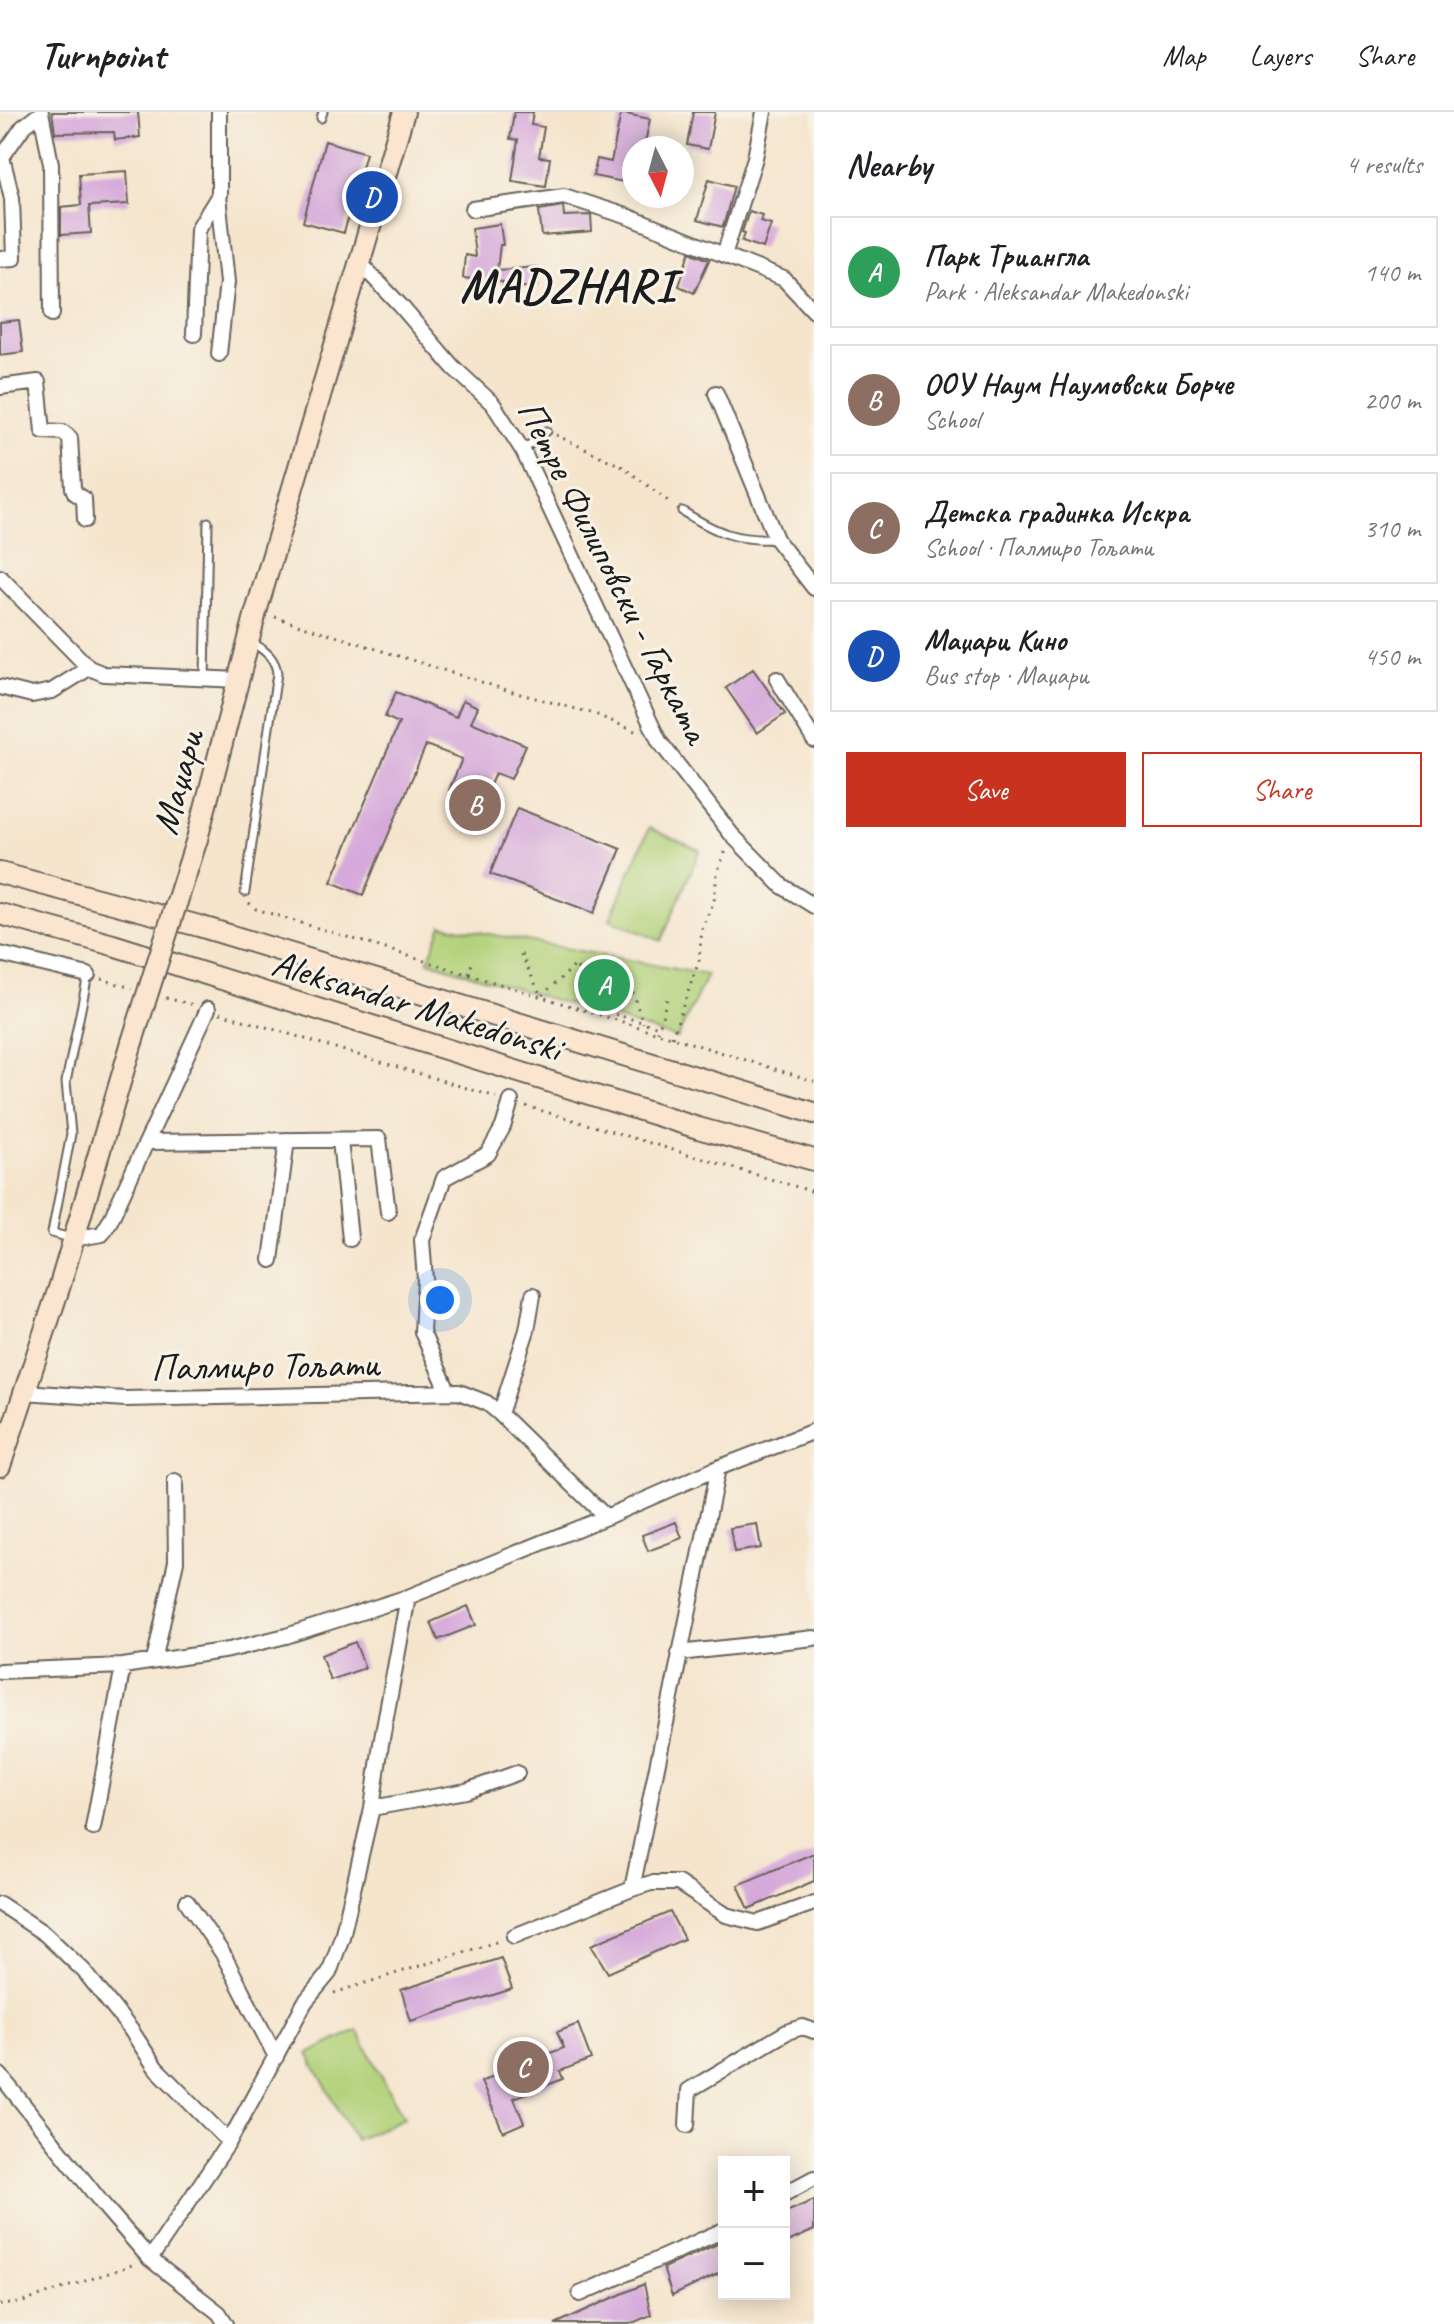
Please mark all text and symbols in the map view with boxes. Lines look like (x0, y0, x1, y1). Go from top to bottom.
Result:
text: Turnpoint (40, 32, 165, 79)
text: Map (1163, 38, 1206, 73)
text: Layers (1250, 38, 1311, 73)
text: Share (1355, 38, 1414, 73)
north arrow (622, 136, 694, 208)
text: Nearby (846, 143, 932, 186)
text: 4 results (1346, 148, 1422, 181)
pin: D (346, 167, 398, 227)
text: Парк Триангла (924, 237, 1088, 275)
text: A (867, 256, 881, 289)
text: 140 m (1364, 256, 1420, 289)
district label: MADZHARI (460, 257, 684, 315)
text: Park · Aleksandar Makedonski (924, 275, 1188, 308)
text: ООУ Наум Наумовски Борче (924, 365, 1233, 403)
text: B (867, 384, 881, 417)
text: 200 m (1364, 384, 1420, 417)
street label: Петре Филиповски - Гарката (507, 392, 722, 753)
text: School (924, 403, 980, 436)
text: Детска градинка Искра (924, 493, 1189, 531)
text: C (868, 512, 880, 545)
text: 310 m (1364, 512, 1420, 545)
text: School · Палмиро Тољати (924, 531, 1153, 564)
text: Маџари Кино (924, 621, 1066, 659)
text: D (866, 640, 882, 673)
text: 450 m (1364, 640, 1420, 673)
text: Bus stop · Маџари (924, 659, 1089, 692)
street label: Маџари (141, 723, 214, 839)
button: Save (846, 752, 1126, 827)
button: Share (1142, 752, 1422, 827)
pin: B (449, 775, 501, 835)
street label: Aleksandar Makedonski (267, 939, 571, 1073)
pin: A (578, 955, 630, 1015)
your location (420, 1280, 460, 1320)
street label: Палмиро Тољати (151, 1340, 382, 1391)
pin: C (497, 2037, 549, 2097)
map controls (718, 2156, 790, 2300)
button: + (718, 2156, 790, 2228)
button: − (718, 2228, 790, 2300)

